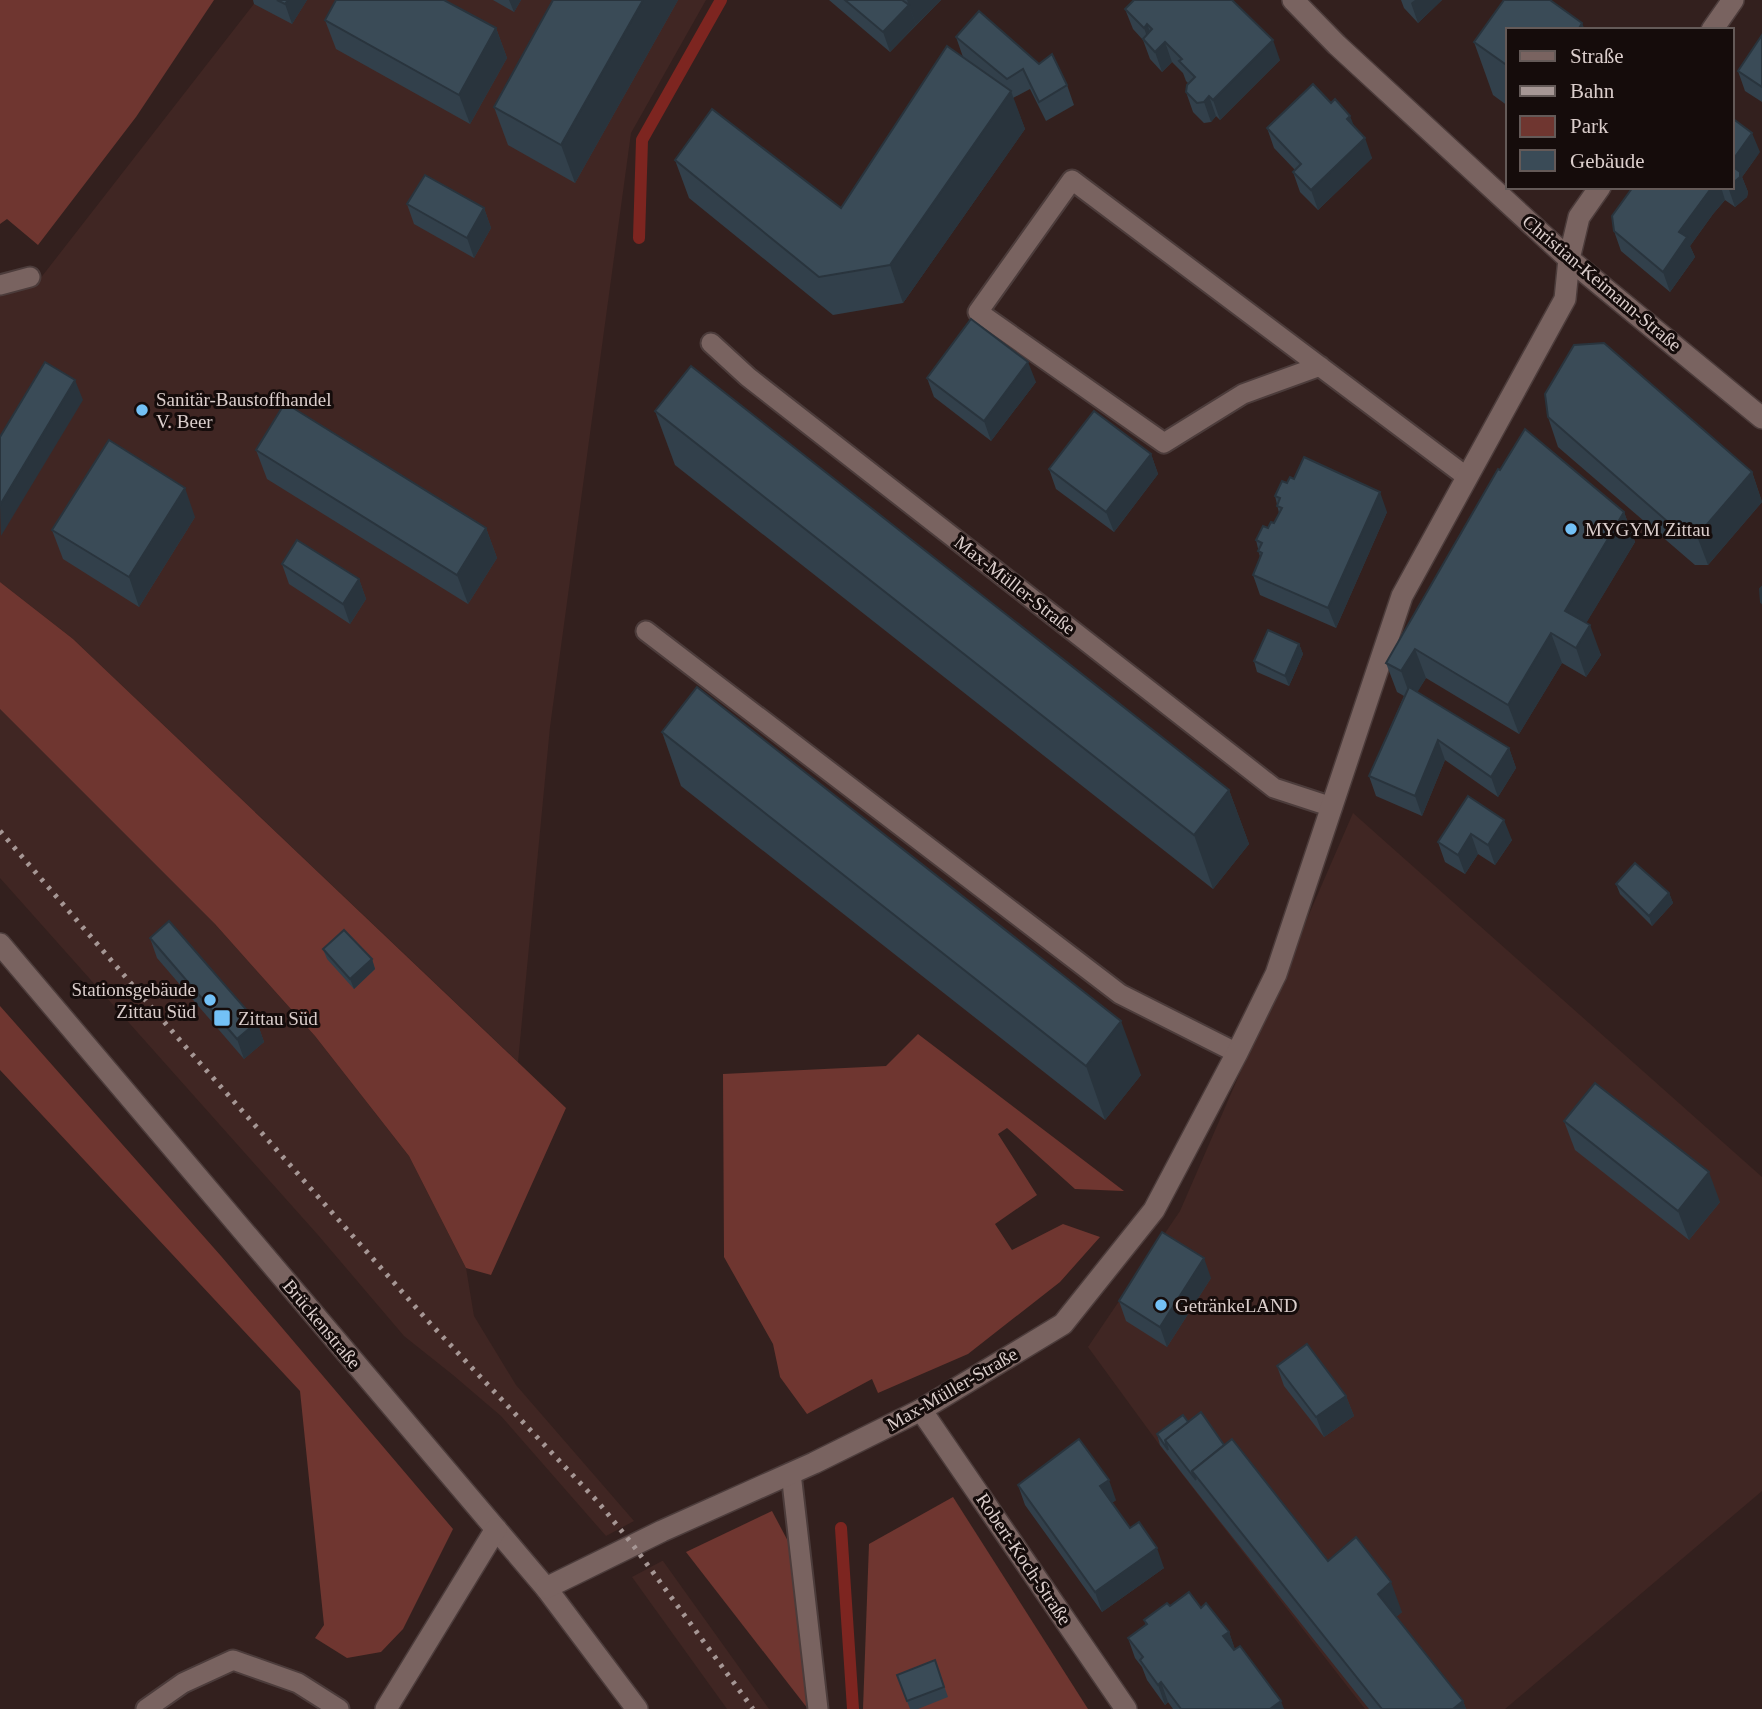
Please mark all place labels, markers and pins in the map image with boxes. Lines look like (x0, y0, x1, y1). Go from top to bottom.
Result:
place label: Sanitär-Baustoffhandel V. Beer (156, 389, 332, 432)
marker: Sanitär-Baustoffhandel V. Beer (134, 402, 150, 418)
place label: MYGYM Zittau (1585, 519, 1711, 540)
marker: MYGYM Zittau (1563, 521, 1579, 537)
place label: Stationsgebäude Zittau Süd (71, 979, 196, 1022)
marker: Stationsgebäude Zittau Süd (202, 992, 218, 1008)
marker: Zittau Süd (212, 1008, 232, 1028)
place label: Zittau Süd (238, 1008, 318, 1029)
place label: GetränkeLAND (1175, 1295, 1297, 1316)
marker: GetränkeLAND (1153, 1297, 1169, 1313)

